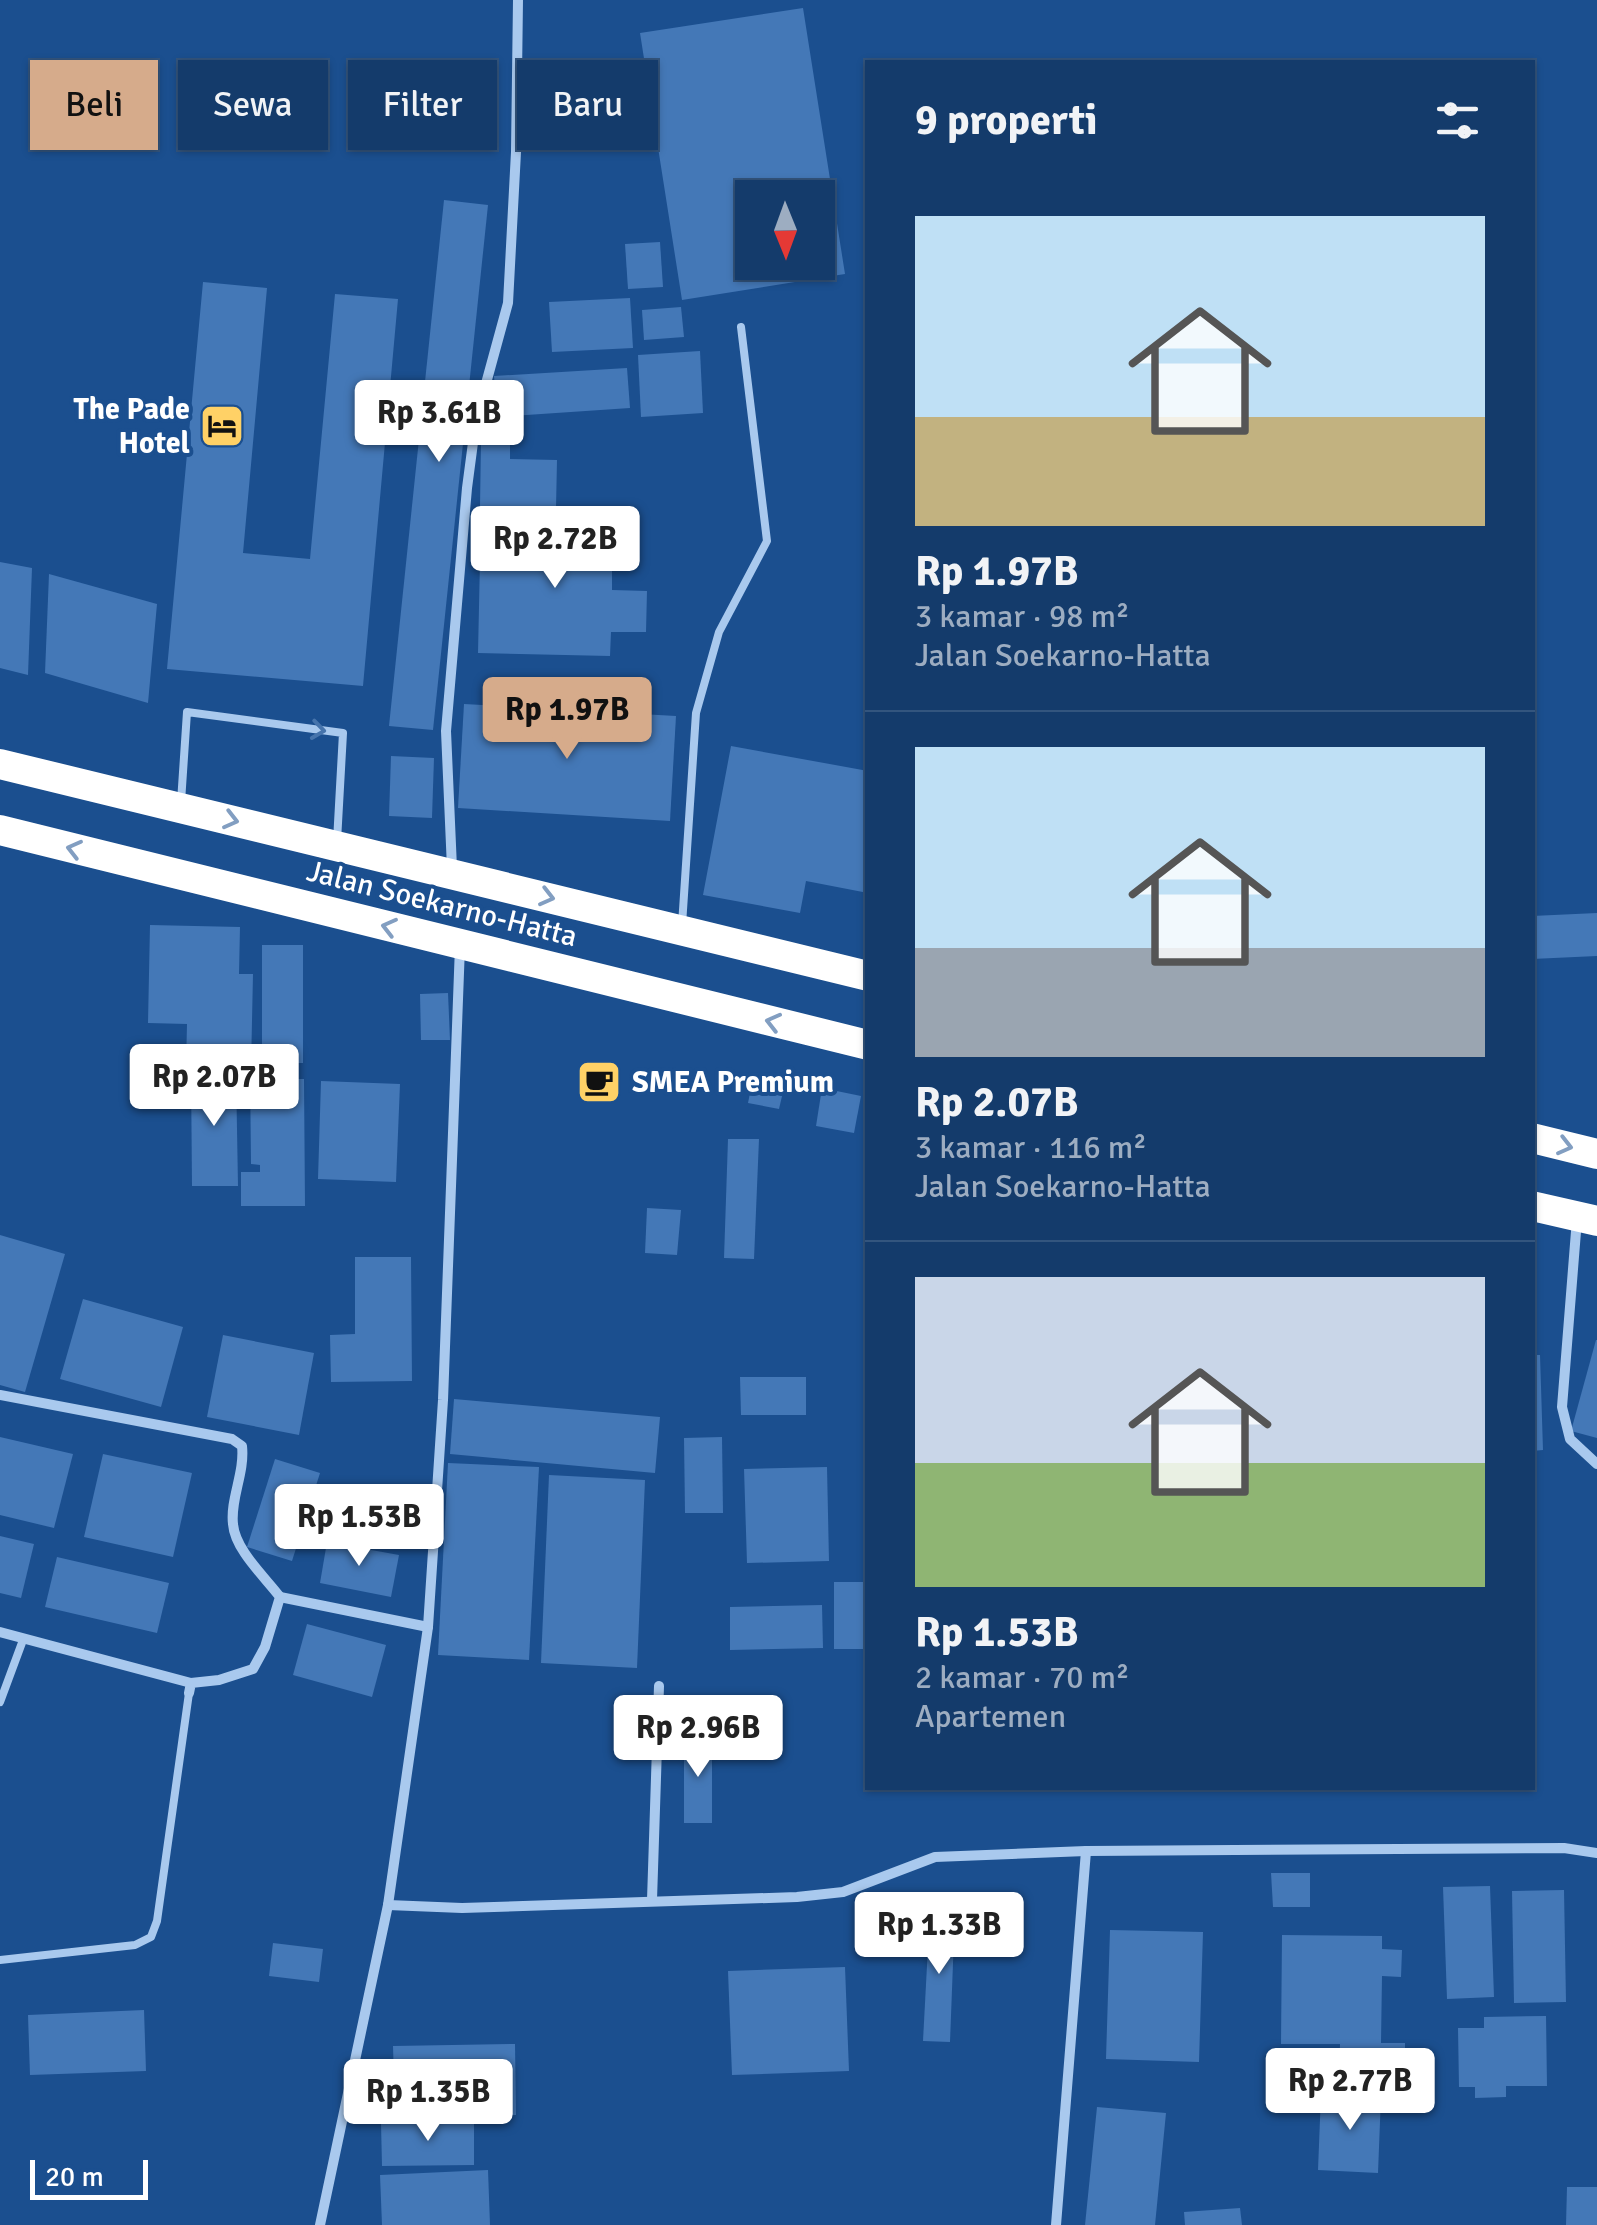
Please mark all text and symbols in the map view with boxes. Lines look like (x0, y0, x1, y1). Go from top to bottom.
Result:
chip: Beli (30, 60, 158, 150)
chip: Sewa (178, 60, 328, 150)
chip: Filter (348, 60, 497, 150)
chip: Baru (517, 60, 658, 150)
icon: filters (1430, 93, 1485, 148)
text: 9 properti (915, 95, 1098, 146)
north arrow (735, 180, 835, 280)
map controls (735, 180, 835, 280)
icon: home (1110, 281, 1290, 461)
pin: Rp 3.61B (336, 380, 542, 465)
place label: The Pade Hotel (74, 391, 190, 462)
text: Rp 3.61B (377, 393, 501, 432)
hotel icon: The Pade Hotel (199, 403, 245, 449)
pin: Rp 2.72B (452, 506, 658, 591)
text: Rp 2.72B (493, 519, 617, 558)
text: Rp 1.97B (915, 546, 1079, 597)
text: 3 kamar · 98 m² (915, 597, 1129, 636)
text: Jalan Soekarno-Hatta (915, 636, 1211, 675)
pin: Rp 1.97B (464, 677, 670, 762)
text: Rp 1.97B (505, 690, 629, 729)
one-way arrow (309, 718, 326, 739)
one-way arrow (222, 808, 239, 829)
icon: home (1110, 812, 1290, 992)
one-way arrow (66, 840, 83, 861)
street label: Jalan Soekarno-Hatta (303, 853, 581, 955)
one-way arrow (538, 885, 555, 906)
one-way arrow (381, 918, 398, 939)
one-way arrow (765, 1013, 782, 1034)
pin: Rp 2.07B (111, 1044, 317, 1129)
text: Rp 2.07B (152, 1057, 276, 1096)
cafe icon: SMEA Premium (576, 1059, 622, 1105)
place label: SMEA Premium (632, 1064, 834, 1101)
text: Rp 2.07B (915, 1077, 1079, 1128)
text: 3 kamar · 116 m² (915, 1128, 1147, 1167)
one-way arrow (1556, 1134, 1573, 1155)
text: Jalan Soekarno-Hatta (915, 1167, 1211, 1206)
icon: home (1110, 1342, 1290, 1522)
pin: Rp 1.53B (256, 1484, 462, 1569)
text: Rp 1.53B (297, 1497, 421, 1536)
text: Rp 1.53B (915, 1607, 1079, 1658)
text: 2 kamar · 70 m² (915, 1658, 1129, 1697)
pin: Rp 2.96B (595, 1695, 801, 1780)
text: Apartemen (915, 1697, 1066, 1736)
text: Rp 2.96B (636, 1708, 760, 1747)
pin: Rp 1.33B (836, 1892, 1042, 1977)
text: Rp 1.33B (877, 1905, 1001, 1944)
pin: Rp 2.77B (1247, 2048, 1453, 2133)
pin: Rp 1.35B (325, 2059, 531, 2144)
text: Rp 2.77B (1288, 2061, 1412, 2100)
text: Rp 1.35B (366, 2072, 490, 2111)
scale bar (30, 2155, 148, 2200)
text: 20 m (45, 2160, 104, 2194)

